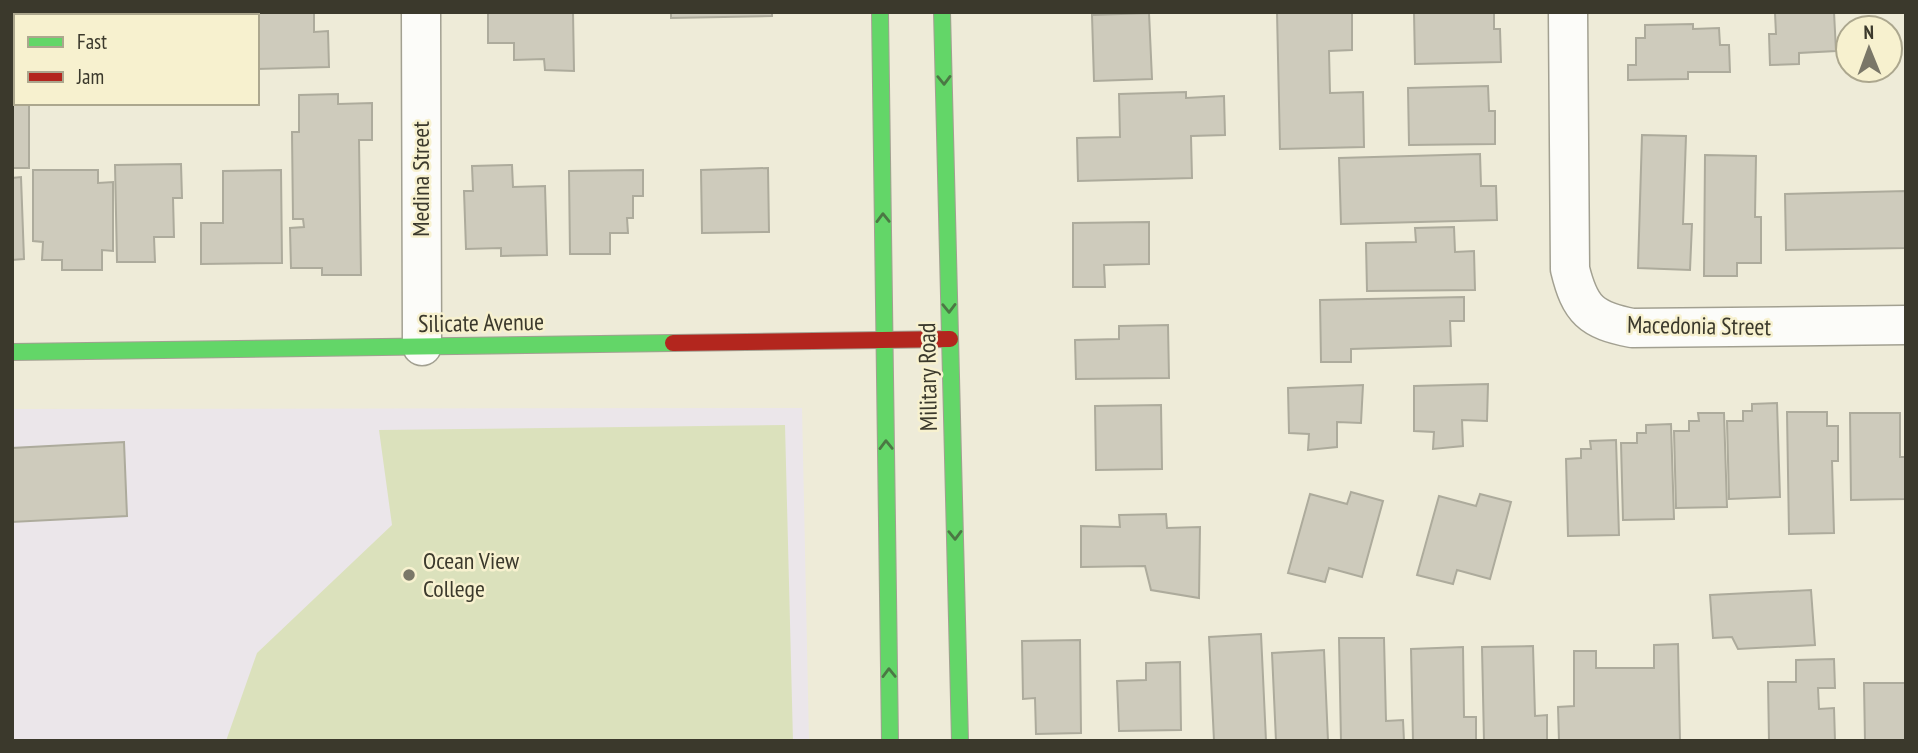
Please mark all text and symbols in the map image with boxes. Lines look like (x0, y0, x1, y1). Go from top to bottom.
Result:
legend (14, 14, 259, 105)
north arrow (1834, 14, 1904, 84)
text: N (1863, 20, 1874, 44)
text: Fast (77, 28, 107, 55)
text: Jam (76, 63, 104, 90)
one-way arrow (936, 75, 951, 86)
street label: Medina Street (405, 121, 436, 237)
one-way arrow (875, 212, 891, 222)
one-way arrow (942, 303, 957, 314)
street label: Silicate Avenue (418, 306, 544, 339)
street label: Macedonia Street (1627, 309, 1772, 342)
street label: Military Road (911, 323, 944, 431)
one-way arrow (878, 439, 894, 450)
one-way arrow (947, 531, 963, 541)
place label: Ocean View College (423, 545, 520, 604)
marker: Ocean View College (401, 567, 417, 583)
one-way arrow (881, 667, 897, 677)

